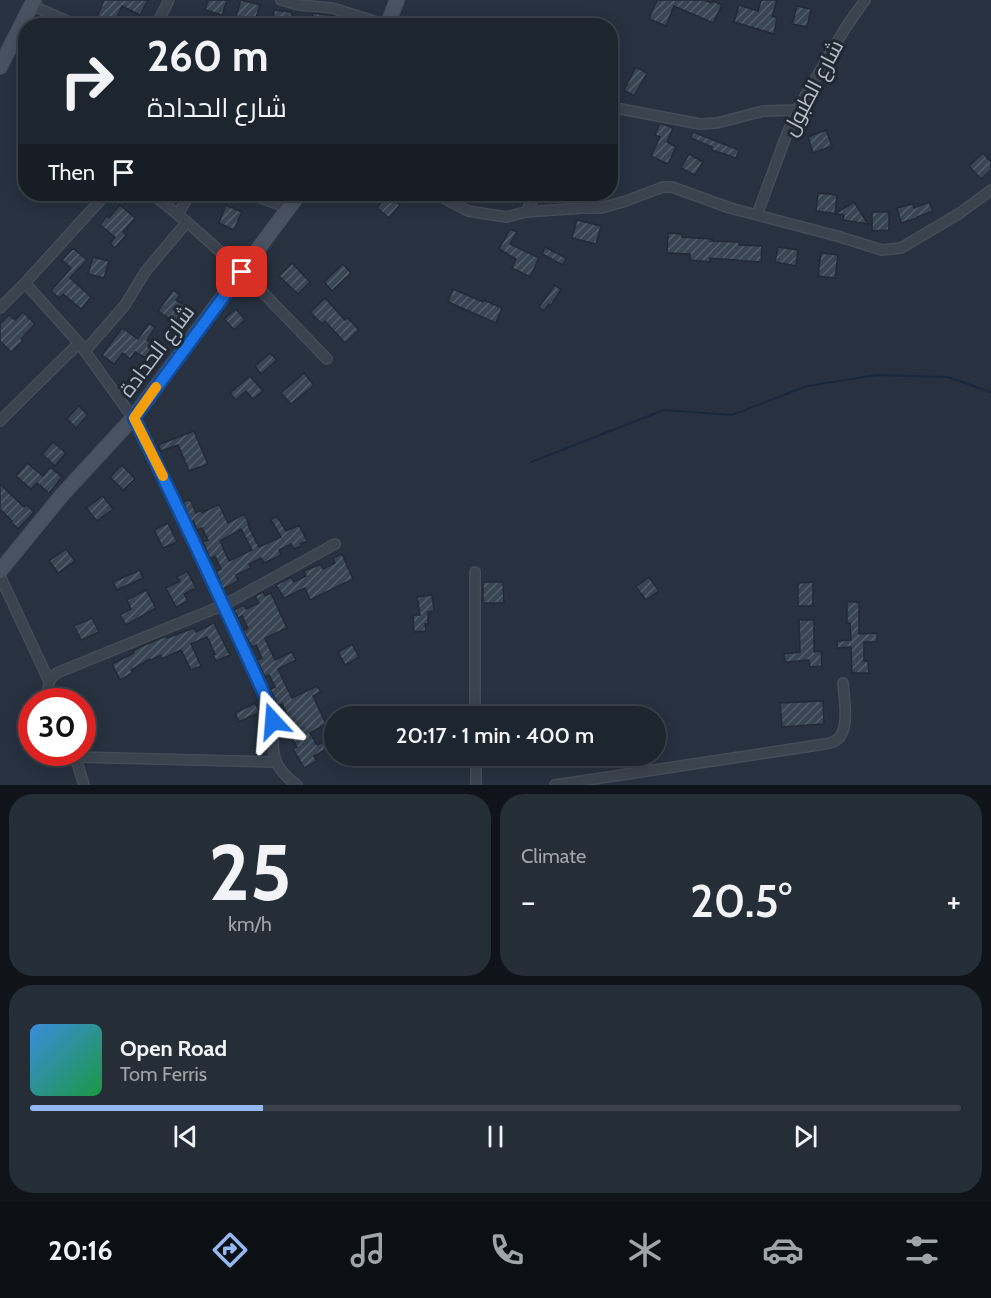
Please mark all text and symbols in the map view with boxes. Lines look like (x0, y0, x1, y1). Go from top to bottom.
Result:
text: 260 m (147, 30, 268, 82)
street label: شارع الطبول (777, 36, 850, 141)
icon: right (48, 42, 126, 120)
text: شارع الحدادة (147, 91, 287, 124)
icon: arrive (107, 156, 140, 189)
text: Then (48, 159, 95, 186)
pin (216, 246, 267, 297)
icon: arrive (225, 255, 258, 288)
street label: شارع الحدادة (114, 300, 201, 403)
speed limit sign: 30 (18, 688, 96, 766)
position arrow (241, 689, 305, 753)
text: 20:17 · 1 min · 400 m (396, 722, 594, 749)
text: 25 (208, 825, 292, 920)
text: Climate (521, 844, 586, 868)
text: 20.5° (690, 874, 792, 928)
text: − (521, 881, 536, 921)
text: + (946, 881, 961, 921)
text: km/h (228, 912, 272, 936)
text: Open Road (120, 1035, 227, 1062)
text: Tom Ferris (120, 1062, 207, 1086)
icon: previous (169, 1120, 202, 1153)
icon: pause (479, 1120, 512, 1153)
icon: next (789, 1120, 822, 1153)
icon: directions (209, 1229, 251, 1271)
icon: music (347, 1229, 389, 1271)
icon: phone (486, 1229, 528, 1271)
icon: climate (624, 1229, 666, 1271)
icon: car (762, 1229, 804, 1271)
icon: filters (901, 1229, 943, 1271)
text: 20:16 (48, 1234, 113, 1267)

